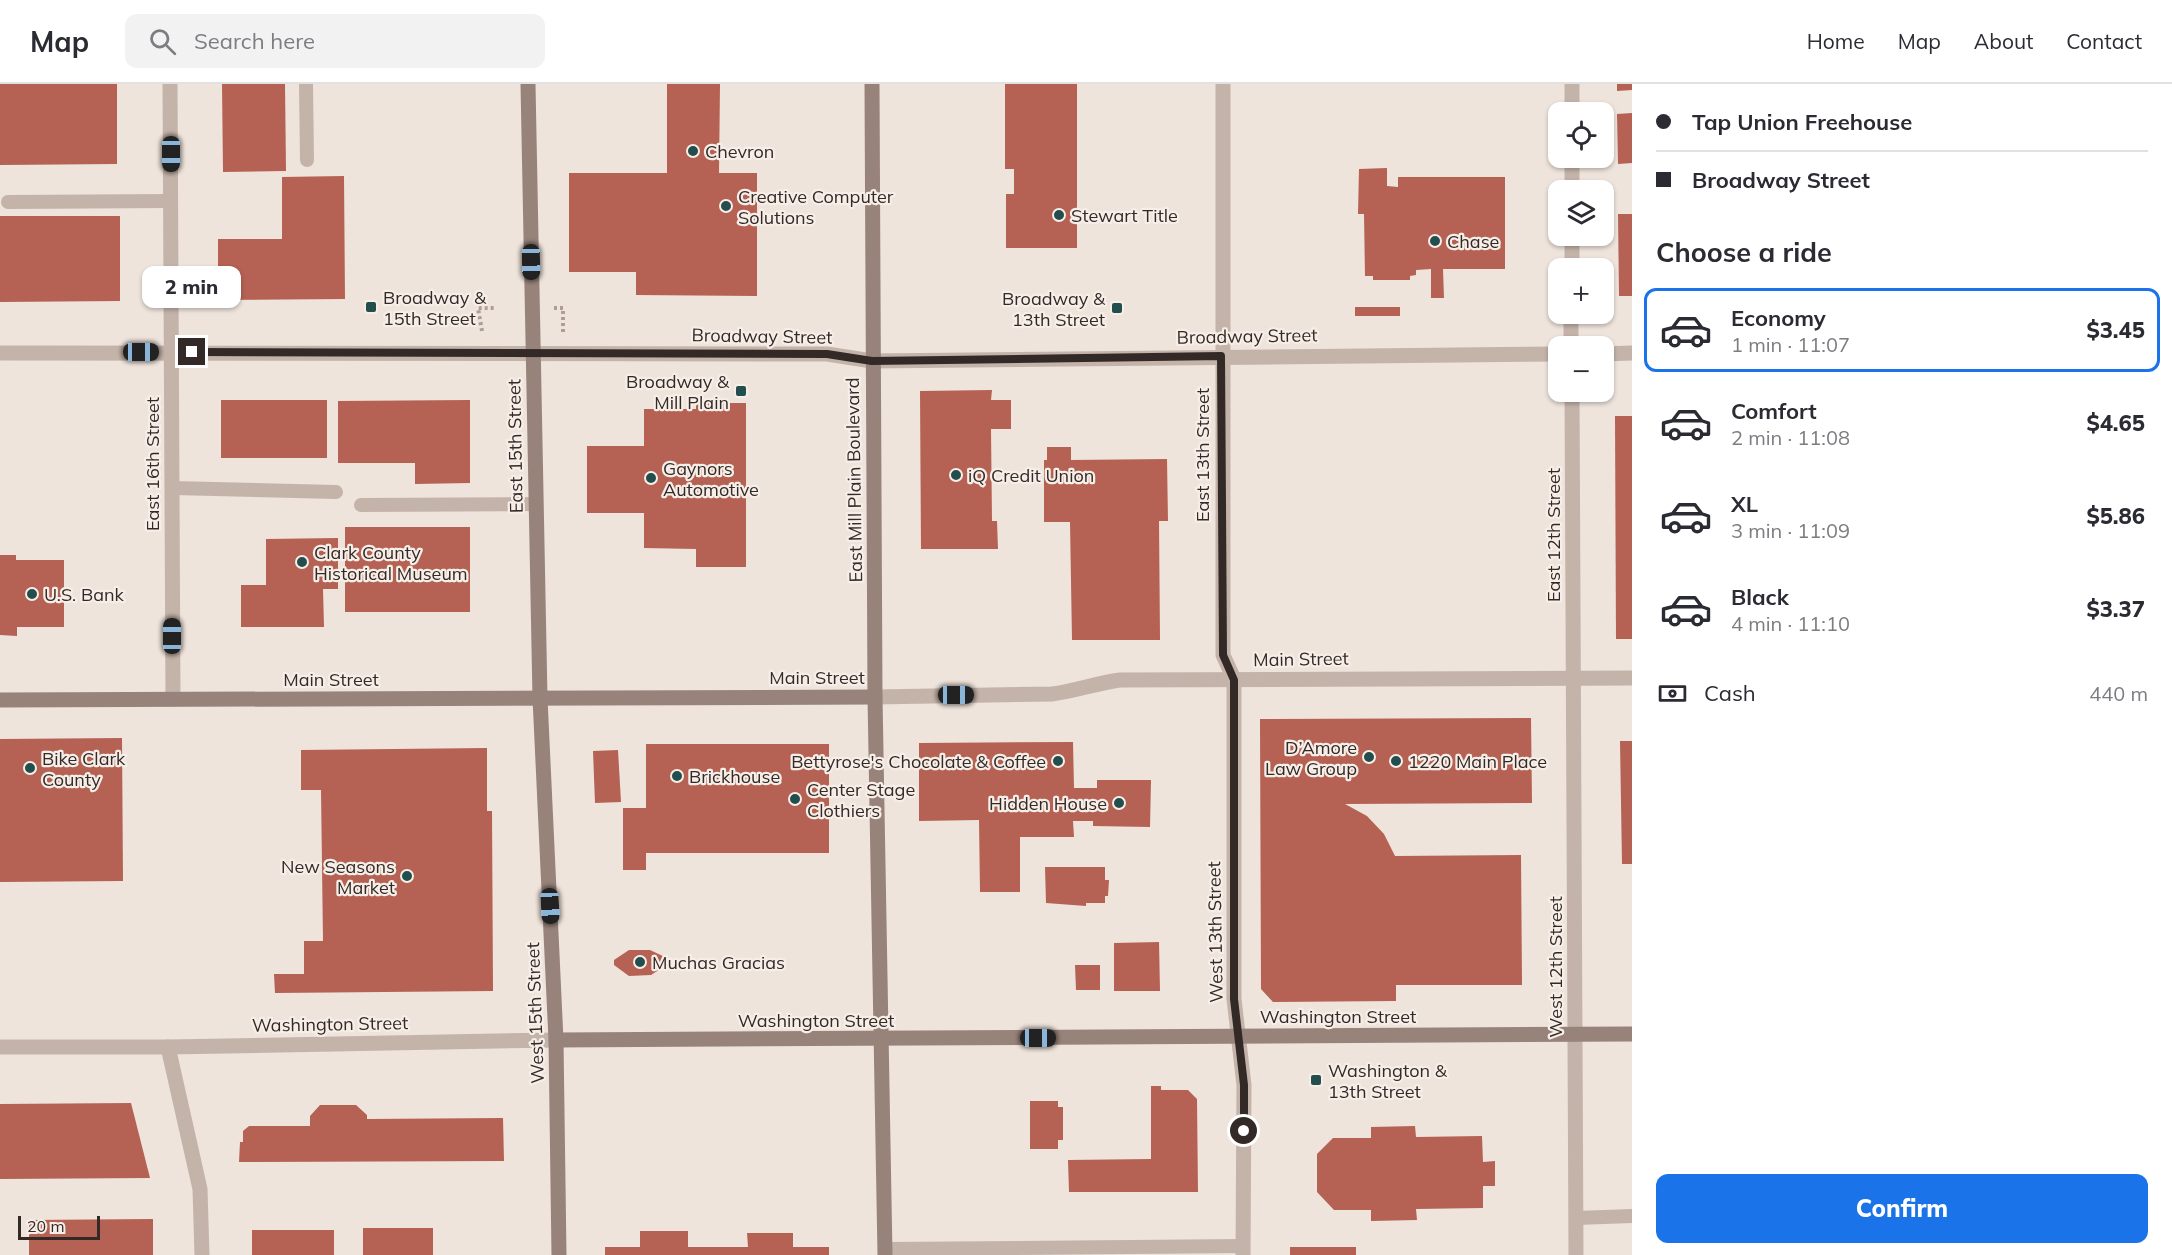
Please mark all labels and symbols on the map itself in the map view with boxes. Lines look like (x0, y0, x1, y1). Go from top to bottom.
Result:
car (162, 136, 180, 172)
place label: Chevron (705, 140, 774, 163)
marker: Chevron (686, 144, 700, 158)
place label: Creative Computer Solutions (738, 185, 894, 229)
marker: Creative Computer Solutions (719, 199, 733, 213)
place label: Stewart Title (1071, 204, 1178, 227)
marker: Stewart Title (1052, 208, 1066, 222)
place label: Chase (1447, 230, 1499, 253)
marker: Chase (1428, 234, 1442, 248)
car (522, 244, 540, 280)
callout: 2 min (142, 265, 242, 307)
place label: Broadway & 15th Street (383, 286, 487, 330)
place label: Broadway & 13th Street (1002, 287, 1106, 331)
marker: Broadway & 15th Street (364, 300, 378, 314)
marker: Broadway & 13th Street (1110, 301, 1124, 315)
street label: Broadway Street (691, 323, 833, 349)
street label: Broadway Street (1176, 323, 1318, 349)
route end (178, 338, 205, 365)
car (123, 343, 159, 361)
place label: Broadway & Mill Plain (626, 370, 730, 414)
street label: East Mill Plain Boulevard (841, 377, 867, 583)
street label: East 15th Street (502, 379, 528, 513)
marker: Broadway & Mill Plain (734, 384, 748, 398)
street label: East 13th Street (1191, 388, 1214, 522)
street label: East 16th Street (141, 397, 164, 531)
place label: Gaynors Automotive (663, 457, 759, 501)
place label: iQ Credit Union (968, 464, 1094, 487)
marker: iQ Credit Union (949, 468, 963, 482)
street label: East 12th Street (1542, 468, 1565, 602)
marker: Gaynors Automotive (644, 471, 658, 485)
place label: Clark County Historical Museum (314, 541, 468, 585)
marker: Clark County Historical Museum (295, 555, 309, 569)
place label: U.S. Bank (44, 583, 124, 606)
marker: U.S. Bank (25, 587, 39, 601)
car (163, 618, 181, 654)
street label: Main Street (1253, 647, 1349, 671)
street label: Main Street (769, 666, 865, 689)
street label: Main Street (283, 668, 379, 691)
car (938, 686, 974, 704)
place label: D’Amore Law Group (1265, 736, 1357, 780)
place label: Bike Clark County (42, 747, 126, 791)
place label: Bettyrose's Chocolate & Coffee (791, 750, 1046, 773)
marker: D’Amore Law Group (1362, 750, 1376, 764)
place label: 1220 Main Place (1408, 750, 1547, 773)
marker: Bettyrose's Chocolate & Coffee (1051, 754, 1065, 768)
marker: 1220 Main Place (1389, 754, 1403, 768)
marker: Bike Clark County (23, 761, 37, 775)
place label: Brickhouse (689, 765, 780, 788)
marker: Brickhouse (670, 769, 684, 783)
place label: Center Stage Clothiers (807, 778, 915, 822)
marker: Center Stage Clothiers (788, 792, 802, 806)
place label: Hidden House (989, 792, 1107, 815)
marker: Hidden House (1112, 796, 1126, 810)
place label: New Seasons Market (281, 855, 395, 899)
street label: West 13th Street (1202, 861, 1228, 1003)
marker: New Seasons Market (400, 869, 414, 883)
car (540, 888, 560, 924)
street label: West 12th Street (1544, 896, 1567, 1038)
street label: West 15th Street (521, 942, 549, 1084)
place label: Muchas Gracias (652, 951, 785, 974)
marker: Muchas Gracias (633, 955, 647, 969)
street label: Washington Street (1260, 1005, 1416, 1028)
street label: Washington Street (738, 1009, 894, 1032)
street label: Washington Street (252, 1011, 408, 1037)
car (1020, 1029, 1056, 1047)
place label: Washington & 13th Street (1328, 1059, 1448, 1103)
marker: Washington & 13th Street (1309, 1073, 1323, 1087)
route start (1230, 1117, 1257, 1144)
scale bar (18, 1213, 100, 1240)

